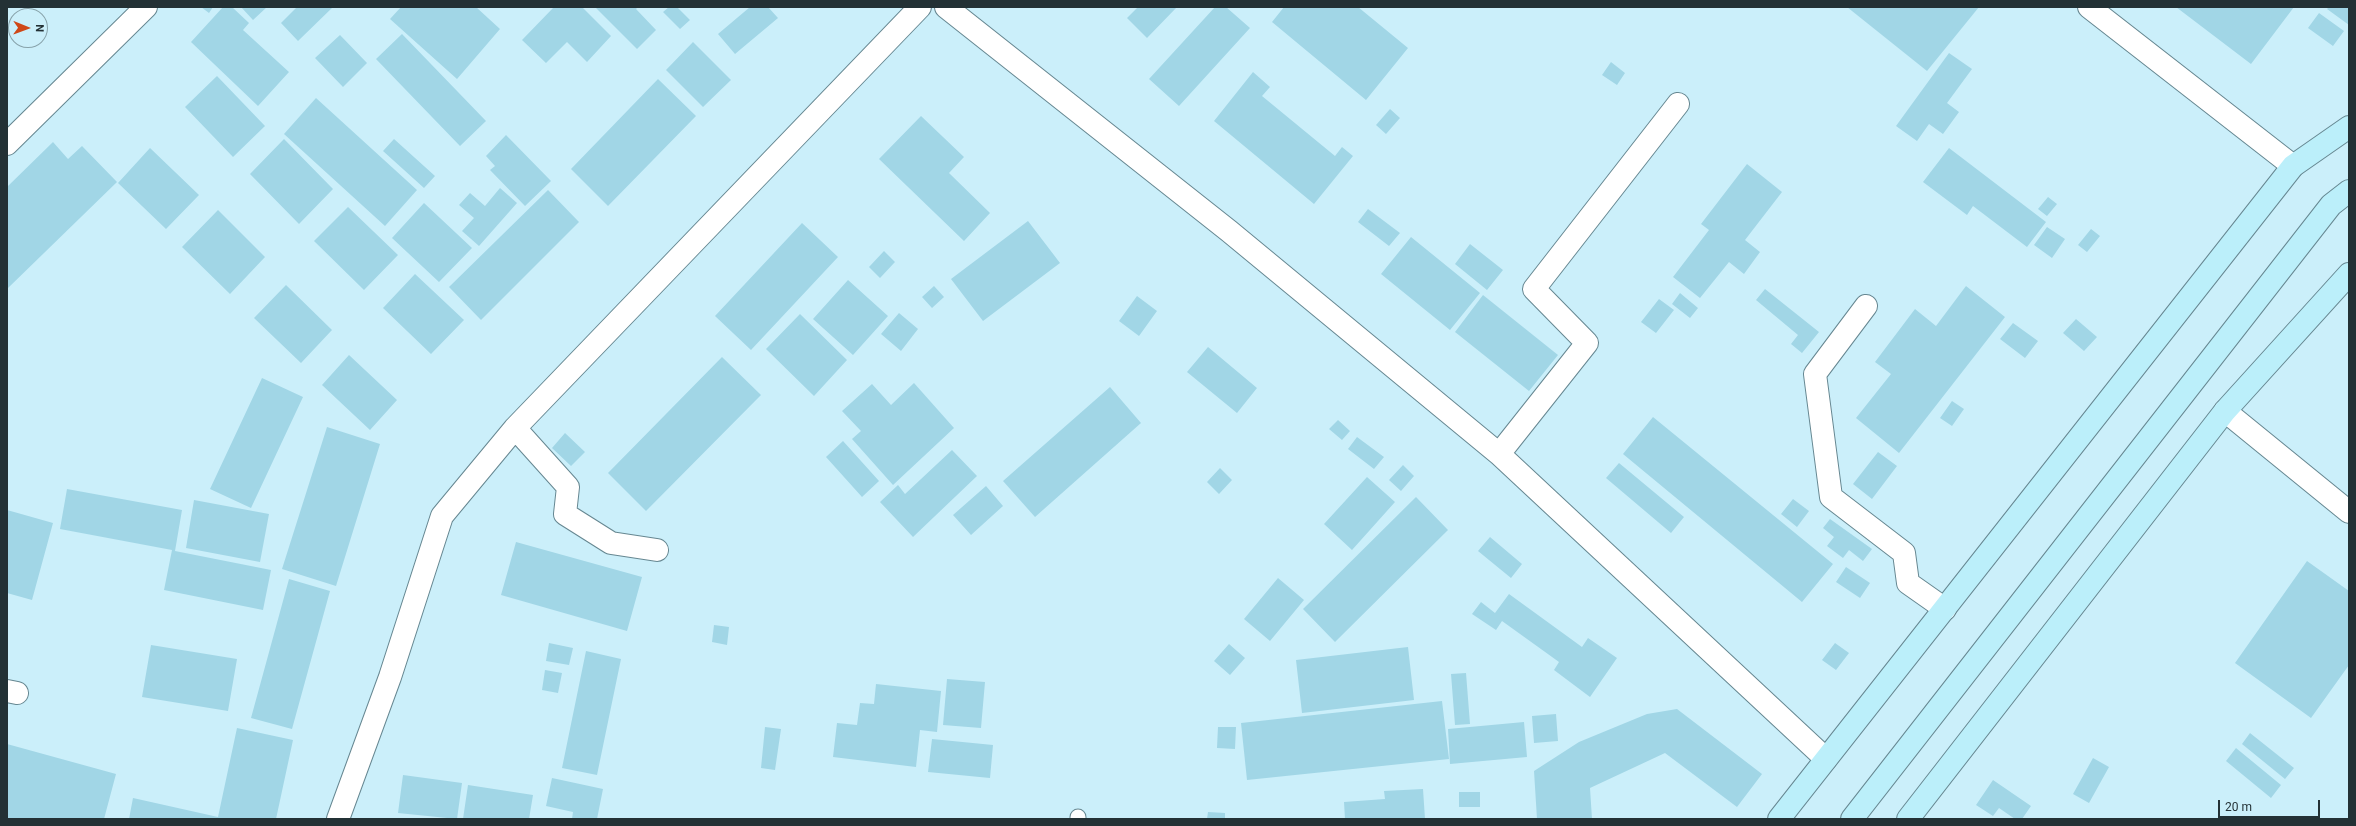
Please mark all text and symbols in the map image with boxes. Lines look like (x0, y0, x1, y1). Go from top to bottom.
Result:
north arrow (8, 8, 48, 48)
text: N (33, 24, 46, 32)
scale bar (2220, 792, 2322, 818)
text: 20 m (2225, 800, 2252, 814)

